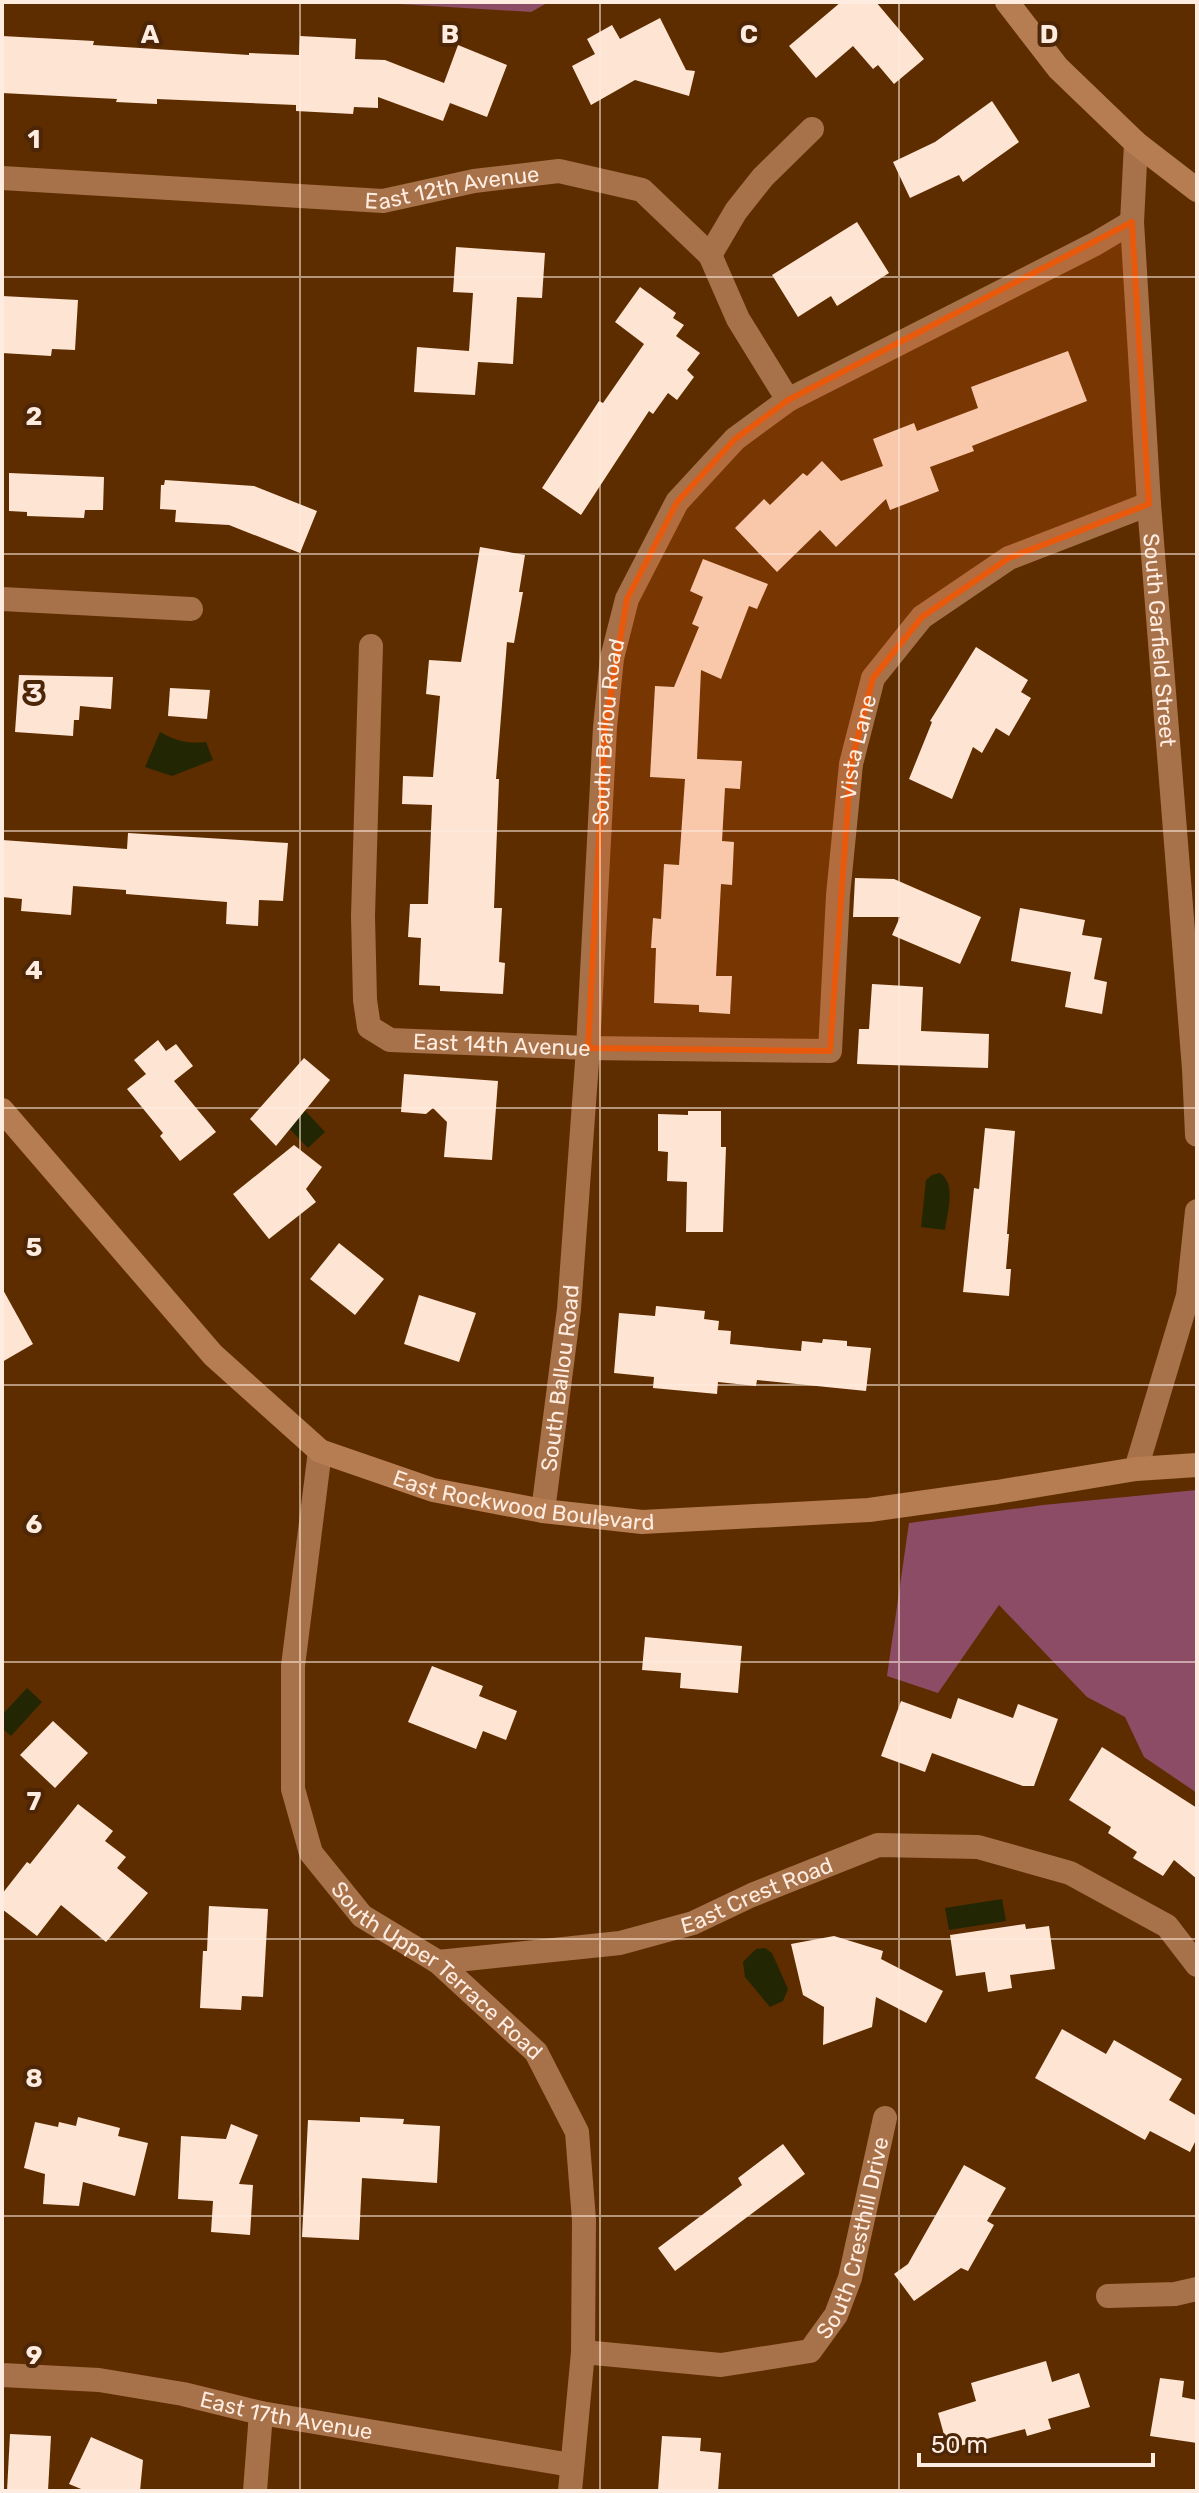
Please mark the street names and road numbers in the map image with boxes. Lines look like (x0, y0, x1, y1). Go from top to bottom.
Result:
street label: East 12th Avenue (364, 160, 541, 216)
street label: South Garfield Street (1137, 532, 1181, 748)
street label: South Ballou Road (587, 636, 630, 826)
street label: Vista Lane (835, 692, 882, 801)
street label: East 14th Avenue (412, 1028, 591, 1062)
street label: South Ballou Road (535, 1284, 585, 1473)
street label: East Rockwood Boulevard (389, 1464, 655, 1536)
street label: East Crest Road (678, 1851, 837, 1940)
street label: South Upper Terrace Road (325, 1876, 548, 2065)
street label: South Cresthill Drive (810, 2134, 894, 2344)
street label: East 17th Avenue (197, 2386, 375, 2446)

